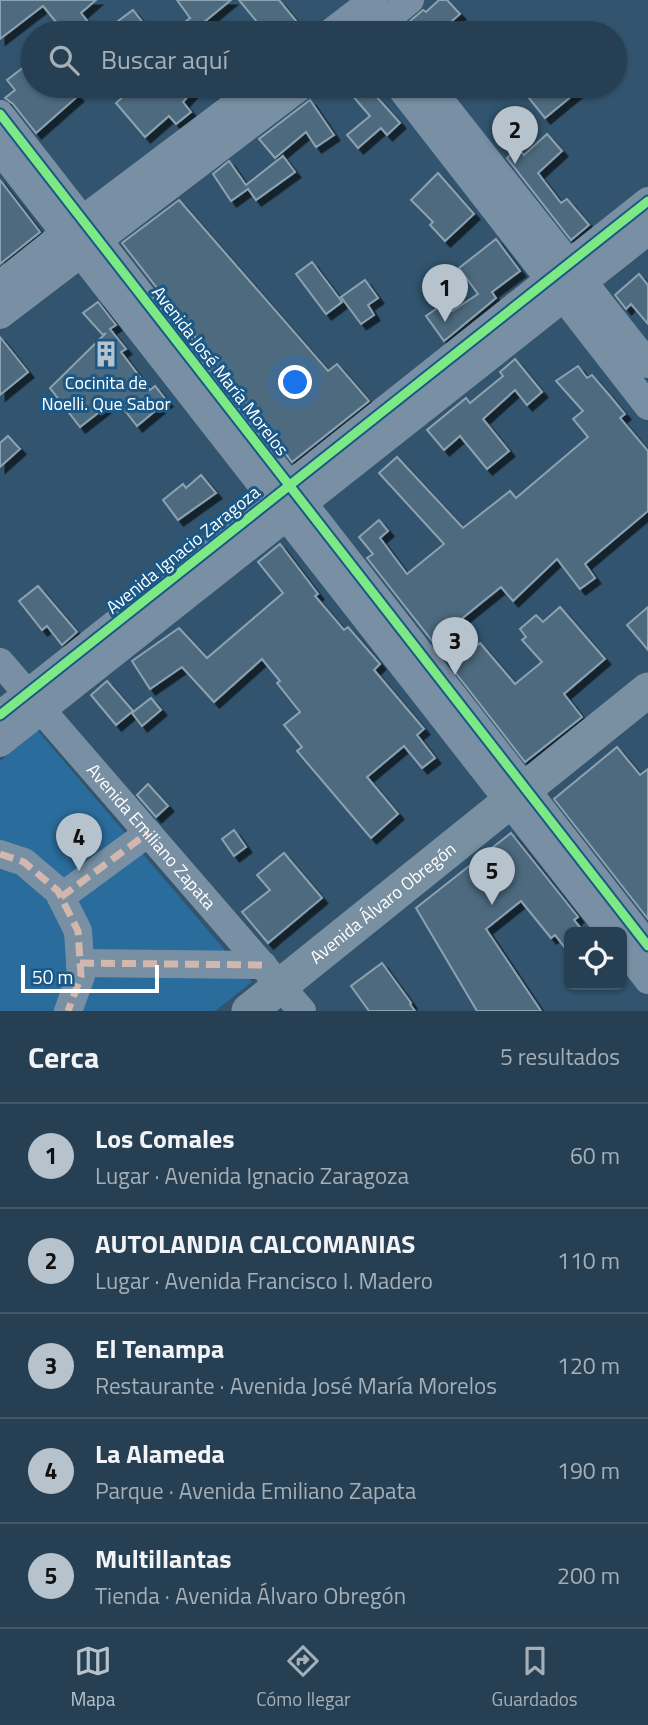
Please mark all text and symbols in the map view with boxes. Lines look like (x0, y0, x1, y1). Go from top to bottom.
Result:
search box (21, 21, 627, 98)
text: Buscar aquí (101, 40, 228, 79)
icon: search (45, 41, 83, 79)
pin: 2 (492, 106, 538, 164)
pin: 1 (422, 264, 468, 322)
street label: Avenida José María Morelos (145, 280, 295, 461)
building icon: Cocinita de Noelli. Que Sabor (91, 339, 121, 369)
your location (278, 365, 312, 399)
place label: Cocinita de Noelli. Que Sabor (41, 369, 171, 417)
street label: Avenida Ignacio Zaragoza (100, 479, 266, 620)
pin: 3 (432, 617, 478, 675)
street label: Avenida Emiliano Zapata (80, 757, 223, 916)
pin: 4 (56, 813, 102, 871)
street label: Avenida Álvaro Obregón (304, 836, 462, 970)
pin: 5 (469, 847, 515, 905)
map controls (564, 927, 627, 990)
button: locate (564, 927, 627, 990)
scale bar (21, 962, 159, 994)
text: 50 m (32, 962, 73, 991)
text: Cerca (28, 1034, 99, 1080)
text: 5 resultados (500, 1039, 620, 1074)
text: Los Comales (95, 1119, 235, 1158)
text: 1 (45, 1138, 57, 1173)
text: 60 m (570, 1138, 620, 1173)
text: Lugar · Avenida Ignacio Zaragoza (95, 1158, 409, 1193)
text: AUTOLANDIA CALCOMANIAS (95, 1224, 415, 1263)
text: 2 (45, 1243, 57, 1278)
text: 110 m (557, 1243, 620, 1278)
text: Lugar · Avenida Francisco I. Madero (95, 1263, 433, 1298)
text: El Tenampa (95, 1329, 224, 1368)
text: 3 (45, 1348, 57, 1383)
text: 120 m (557, 1348, 620, 1383)
text: Restaurante · Avenida José María Morelos (95, 1368, 497, 1403)
text: La Alameda (95, 1434, 225, 1473)
text: 4 (45, 1453, 57, 1488)
text: 190 m (557, 1453, 620, 1488)
text: Parque · Avenida Emiliano Zapata (95, 1473, 416, 1508)
text: Multillantas (95, 1539, 232, 1578)
text: 5 (45, 1558, 57, 1593)
text: 200 m (557, 1558, 620, 1593)
text: Tienda · Avenida Álvaro Obregón (95, 1578, 406, 1613)
tab: Mapa (70, 1642, 115, 1713)
tab: Cómo llegar (256, 1642, 351, 1713)
tab: Guardados (491, 1642, 578, 1713)

